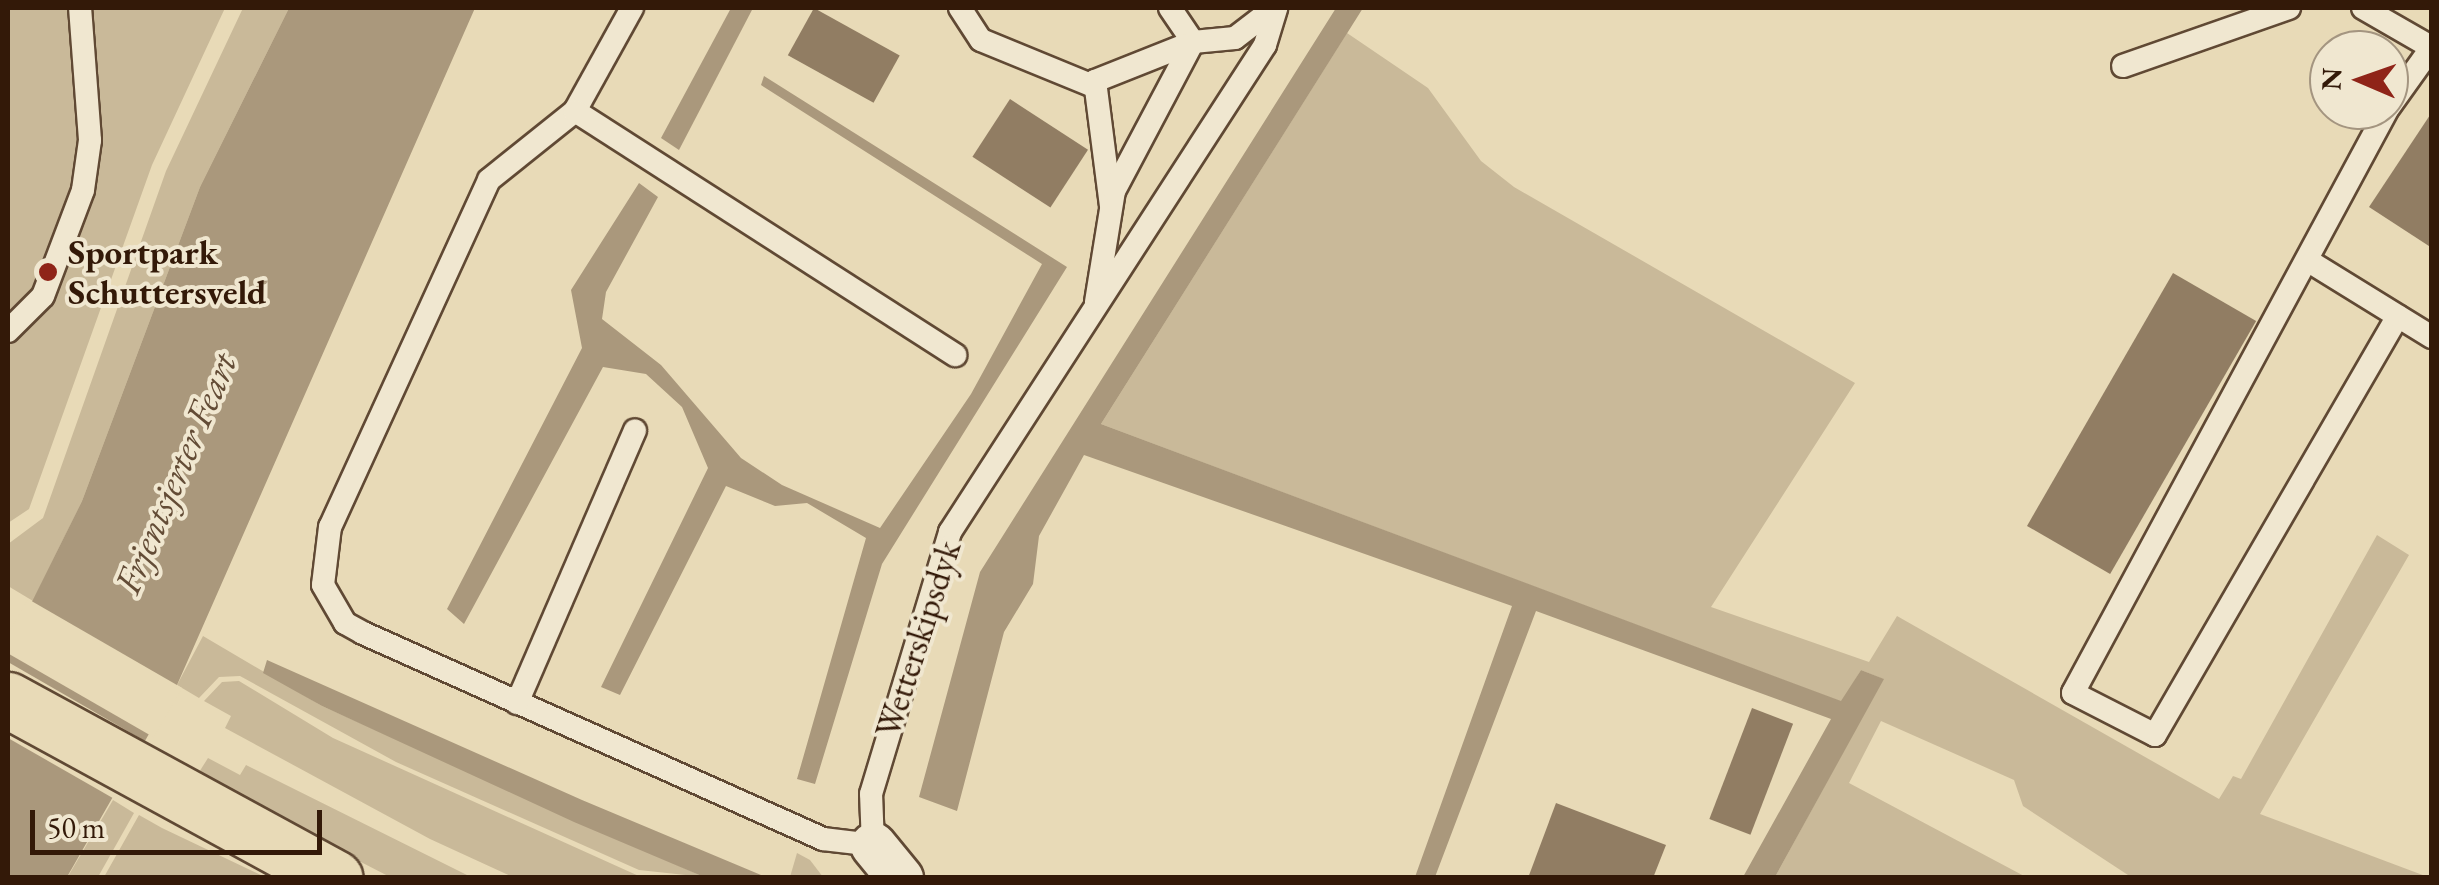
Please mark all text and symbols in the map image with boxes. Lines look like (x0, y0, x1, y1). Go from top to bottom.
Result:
north arrow (2309, 30, 2409, 130)
text: N (2313, 67, 2349, 91)
place label: Sportpark Schuttersveld (68, 231, 266, 313)
marker: Sportpark Schuttersveld (37, 261, 59, 283)
water label: Frjentsjerter Feart (104, 346, 246, 600)
street label: Wetterskipsdyk (866, 535, 970, 743)
scale bar (35, 790, 328, 852)
text: 50 m (47, 808, 105, 847)

